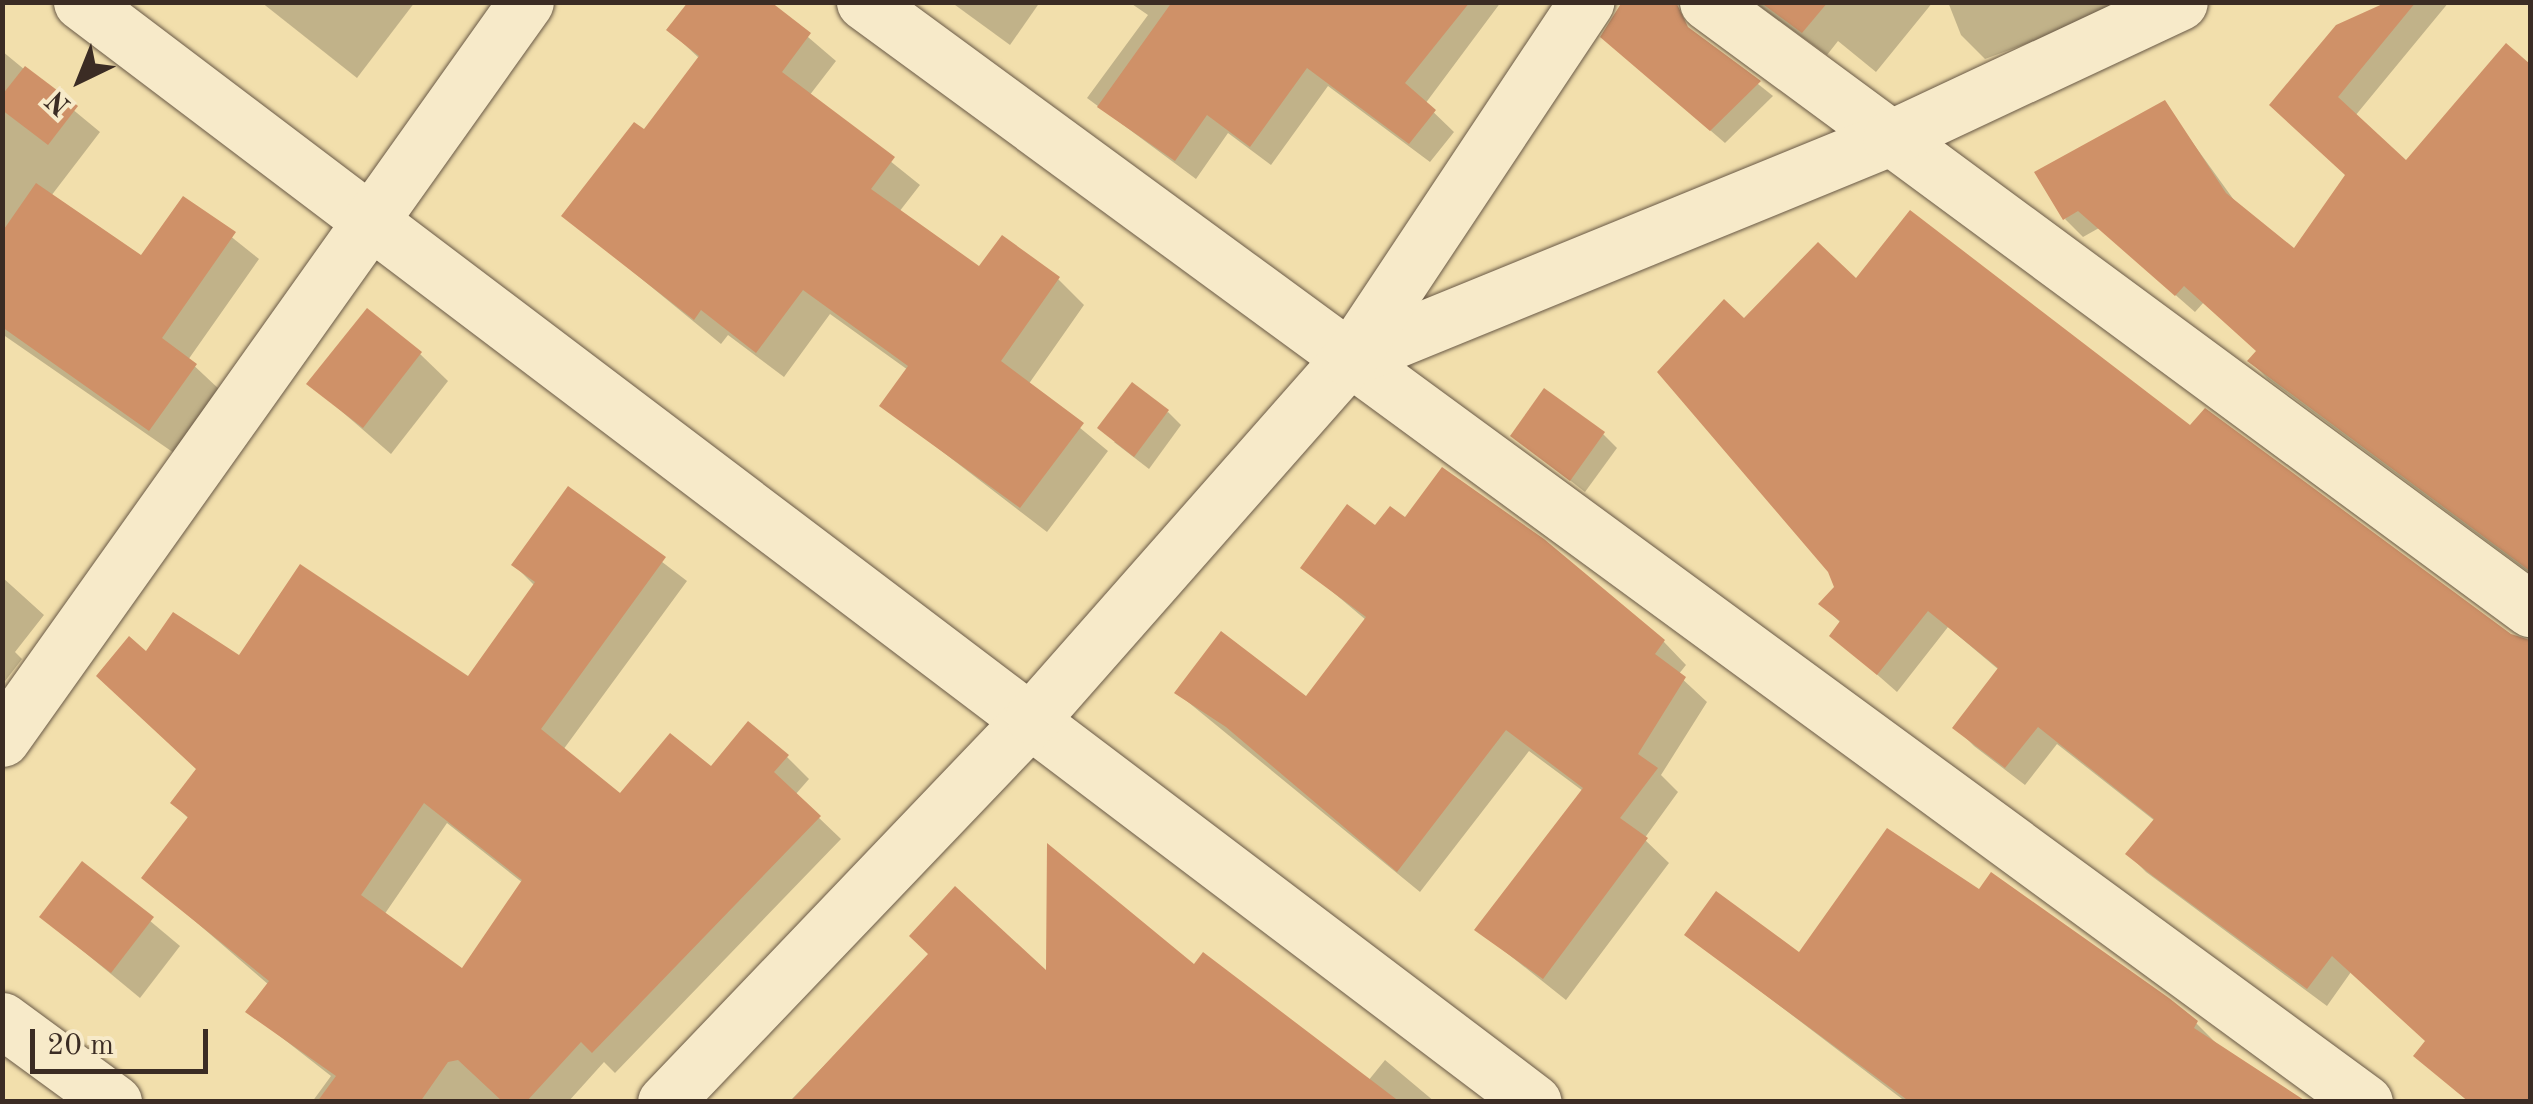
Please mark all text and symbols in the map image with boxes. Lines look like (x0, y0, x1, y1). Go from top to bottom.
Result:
north arrow (30, 30, 130, 130)
text: N (42, 84, 77, 119)
scale bar (35, 1009, 212, 1071)
text: 20 m (47, 1031, 114, 1061)

